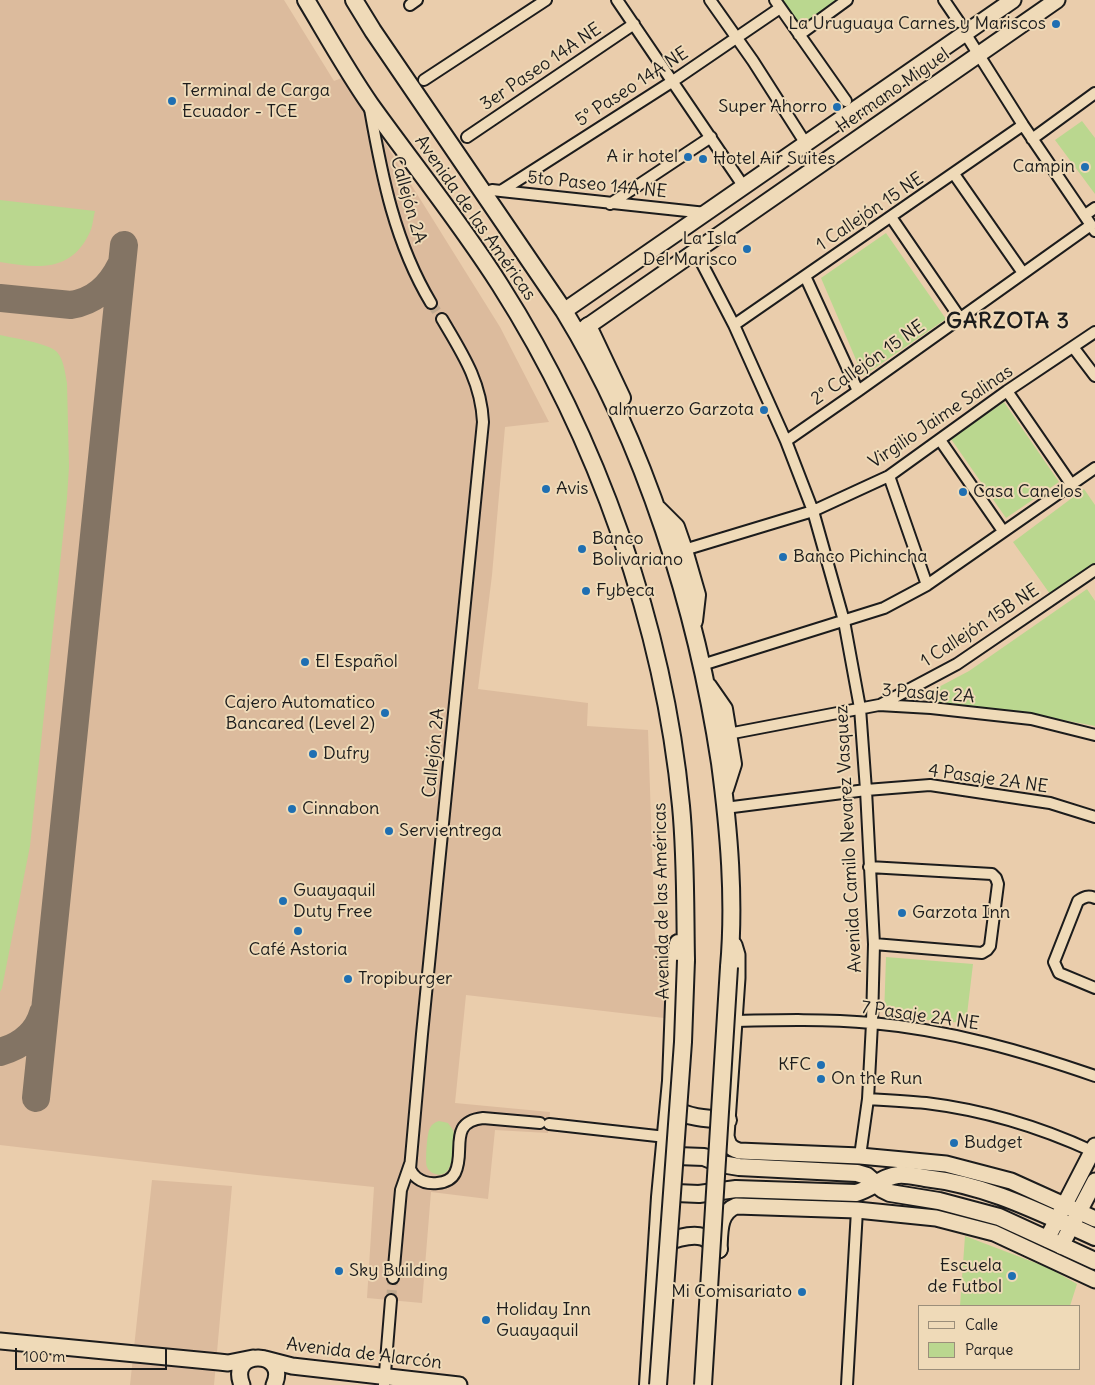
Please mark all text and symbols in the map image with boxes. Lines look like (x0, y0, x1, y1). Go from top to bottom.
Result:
place label: La Uruguaya Carnes y Mariscos (788, 13, 1046, 35)
marker: La Uruguaya Carnes y Mariscos (1050, 18, 1062, 30)
street label: 3er Paseo 14A NE (477, 19, 605, 115)
street label: 5° Paseo 14A NE (572, 43, 692, 131)
street label: Hermano Miguel (832, 44, 954, 138)
place label: Terminal de Carga Ecuador - TCE (182, 80, 330, 122)
marker: Terminal de Carga Ecuador - TCE (166, 95, 178, 107)
place label: Super Ahorro (718, 96, 827, 118)
marker: Super Ahorro (831, 101, 843, 113)
street label: Avenida de las Américas (410, 131, 540, 305)
place label: A ir hotel (607, 146, 678, 168)
place label: Hotel Air Suites (713, 148, 835, 170)
marker: A ir hotel (682, 151, 694, 163)
marker: Hotel Air Suites (697, 153, 709, 165)
street label: Callejón 2A (385, 154, 431, 246)
place label: Campin (1013, 156, 1075, 178)
marker: Campin (1079, 161, 1091, 173)
street label: 5to Paseo 14A NE (526, 167, 668, 203)
street label: 1 Callejón 15 NE (812, 168, 928, 256)
place label: La Isla Del Marisco (643, 228, 737, 270)
marker: La Isla Del Marisco (741, 243, 753, 255)
district label: GARZOTA 3 (945, 309, 1071, 335)
street label: 2° Callejón 15 NE (807, 316, 929, 410)
street label: Virgilio Jaime Salinas (865, 361, 1017, 473)
place label: almuerzo Garzota (608, 399, 754, 421)
marker: almuerzo Garzota (758, 404, 770, 416)
place label: Avis (556, 478, 588, 500)
place label: Casa Canelos (973, 481, 1082, 503)
marker: Avis (540, 483, 552, 495)
marker: Casa Canelos (957, 486, 969, 498)
place label: Banco Bolivariano (592, 528, 683, 570)
marker: Banco Bolivariano (576, 543, 588, 555)
place label: Banco Pichincha (793, 546, 928, 568)
marker: Banco Pichincha (777, 551, 789, 563)
place label: Fybeca (596, 580, 655, 602)
street label: 1 Callejón 15B NE (917, 580, 1043, 672)
marker: Fybeca (580, 585, 592, 597)
place label: El Español (315, 651, 398, 673)
marker: El Español (299, 656, 311, 668)
street label: 3 Pasaje 2A (881, 680, 975, 708)
place label: Cajero Automatico Bancared (Level 2) (224, 692, 375, 734)
street label: Avenida Camilo Nevarez Vasquez (831, 705, 867, 973)
marker: Cajero Automatico Bancared (Level 2) (379, 707, 391, 719)
street label: Callejón 2A (419, 707, 449, 799)
place label: Dufry (323, 743, 370, 765)
marker: Dufry (307, 748, 319, 760)
street label: 4 Pasaje 2A NE (927, 760, 1049, 798)
place label: Cinnabon (302, 798, 379, 820)
marker: Cinnabon (286, 803, 298, 815)
street label: Avenida de las Américas (649, 803, 675, 999)
place label: Servientrega (399, 820, 502, 842)
marker: Servientrega (383, 825, 395, 837)
place label: Guayaquil Duty Free (293, 880, 376, 922)
marker: Guayaquil Duty Free (277, 895, 289, 907)
place label: Garzota Inn (912, 902, 1010, 924)
marker: Garzota Inn (896, 907, 908, 919)
marker: Café Astoria (292, 925, 304, 937)
place label: Café Astoria (249, 939, 347, 961)
place label: Tropiburger (358, 968, 452, 990)
marker: Tropiburger (342, 973, 354, 985)
street label: 7 Pasaje 2A NE (860, 997, 980, 1035)
place label: KFC (778, 1054, 811, 1076)
marker: KFC (815, 1059, 827, 1071)
place label: On the Run (831, 1068, 922, 1090)
marker: On the Run (815, 1073, 827, 1085)
place label: Budget (964, 1132, 1023, 1154)
marker: Budget (948, 1137, 960, 1149)
place label: Escuela de Futbol (927, 1255, 1002, 1298)
place label: Sky Building (349, 1260, 448, 1282)
marker: Sky Building (333, 1265, 345, 1277)
marker: Escuela de Futbol (1006, 1270, 1018, 1282)
place label: Mi Comisariato (671, 1281, 792, 1303)
marker: Mi Comisariato (796, 1286, 808, 1298)
place label: Holiday Inn Guayaquil (496, 1299, 591, 1342)
legend (918, 1305, 1080, 1370)
marker: Holiday Inn Guayaquil (480, 1314, 492, 1326)
text: Calle (965, 1315, 998, 1334)
street label: Avenida de Alarcón (285, 1334, 443, 1374)
scale bar (18, 1338, 170, 1370)
text: Parque (965, 1340, 1013, 1359)
text: 100 m (23, 1347, 65, 1366)

